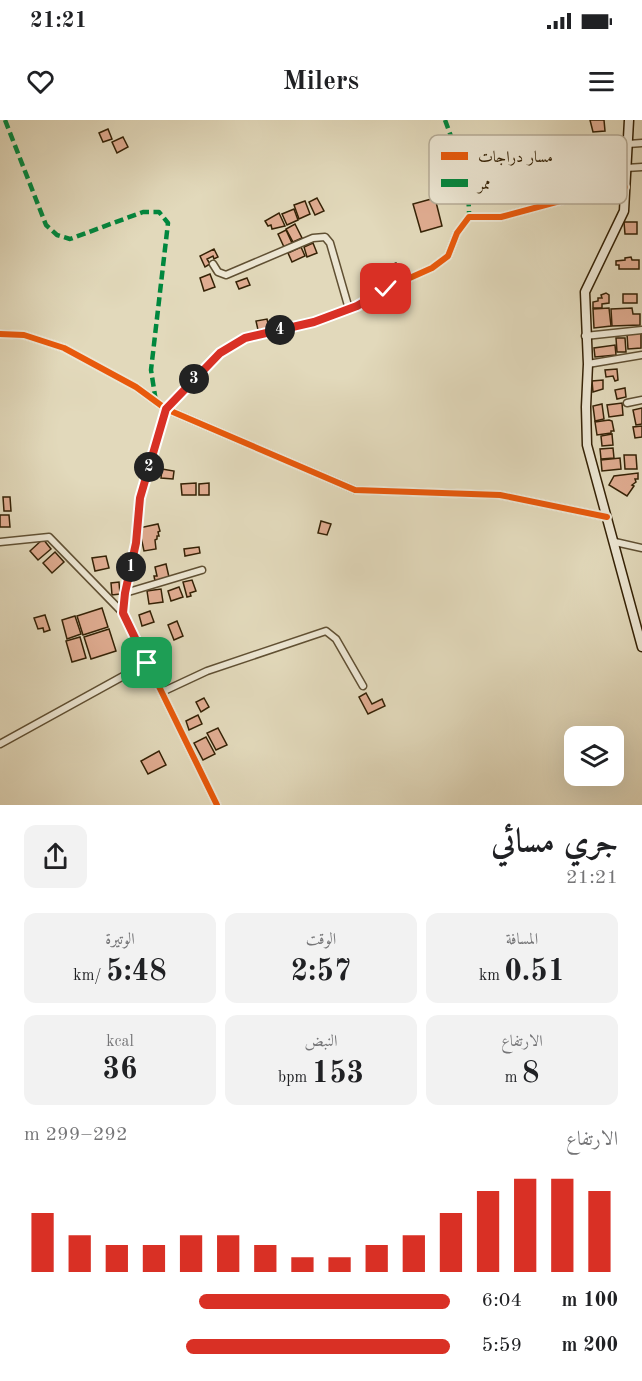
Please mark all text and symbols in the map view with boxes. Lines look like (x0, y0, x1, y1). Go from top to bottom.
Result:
text: 21:21 (30, 10, 87, 32)
icon: heart (24, 65, 57, 98)
icon: menu (585, 65, 618, 98)
text: Milers (283, 68, 359, 95)
legend (429, 135, 627, 204)
text: مسار دراجات (478, 150, 553, 166)
text: ممر (476, 177, 491, 194)
pin (360, 263, 411, 314)
icon: check (369, 272, 402, 305)
pin: 4 (265, 315, 295, 345)
text: 4 (275, 322, 285, 338)
pin: 3 (179, 364, 209, 394)
text: 3 (189, 371, 199, 387)
pin: 2 (134, 452, 164, 482)
text: 2 (144, 459, 154, 475)
pin: 1 (116, 552, 146, 582)
text: 1 (126, 559, 136, 575)
pin (121, 637, 172, 688)
icon: arrive (130, 646, 163, 679)
map controls (564, 726, 624, 786)
button: layers (564, 726, 624, 786)
button: share (24, 825, 87, 888)
text: جري مسائي (491, 827, 618, 860)
text: 21:21 (566, 868, 618, 888)
text: الوتيرة (105, 932, 135, 948)
text: الوقت (306, 932, 336, 948)
text: المسافة (506, 932, 538, 948)
text: 5:48 (106, 957, 167, 987)
text: 2:57 (291, 957, 351, 987)
text: 0.51 (504, 957, 565, 987)
text: /km (73, 968, 106, 984)
text: km (479, 968, 504, 984)
text: kcal (106, 1034, 134, 1050)
text: النبض (305, 1034, 337, 1050)
text: الارتفاع (501, 1034, 543, 1050)
text: 36 (103, 1055, 137, 1085)
text: 153 (312, 1059, 364, 1089)
text: 8 (522, 1059, 539, 1089)
text: bpm (278, 1070, 312, 1086)
text: m (505, 1070, 522, 1086)
text: 292–299 m (24, 1125, 128, 1145)
text: الارتفاع (566, 1130, 618, 1150)
text: 6:04 (482, 1291, 522, 1311)
text: 100 m (562, 1291, 618, 1311)
text: 5:59 (482, 1336, 522, 1356)
text: 200 m (562, 1336, 618, 1356)

